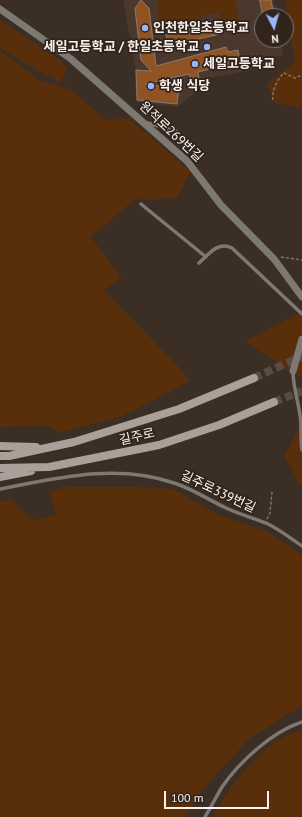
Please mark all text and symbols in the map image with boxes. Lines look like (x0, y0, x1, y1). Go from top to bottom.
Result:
north arrow (254, 8, 294, 48)
place label: 인천한일초등학교 (153, 20, 249, 36)
marker: 인천한일초등학교 (140, 23, 150, 33)
text: N (271, 32, 279, 46)
place label: 세일고등학교 / 한일초등학교 (44, 39, 199, 55)
marker: 세일고등학교 / 한일초등학교 (202, 42, 212, 52)
place label: 세일고등학교 (203, 56, 275, 72)
marker: 세일고등학교 (190, 59, 200, 69)
place label: 학생 식당 (159, 78, 210, 94)
marker: 학생 식당 (146, 81, 156, 91)
street label: 원적로269번길 (136, 99, 206, 165)
street label: 길주로 (118, 425, 156, 449)
street label: 길주로339번길 (178, 468, 258, 516)
scale bar (166, 783, 271, 809)
text: 100 m (171, 790, 204, 805)

